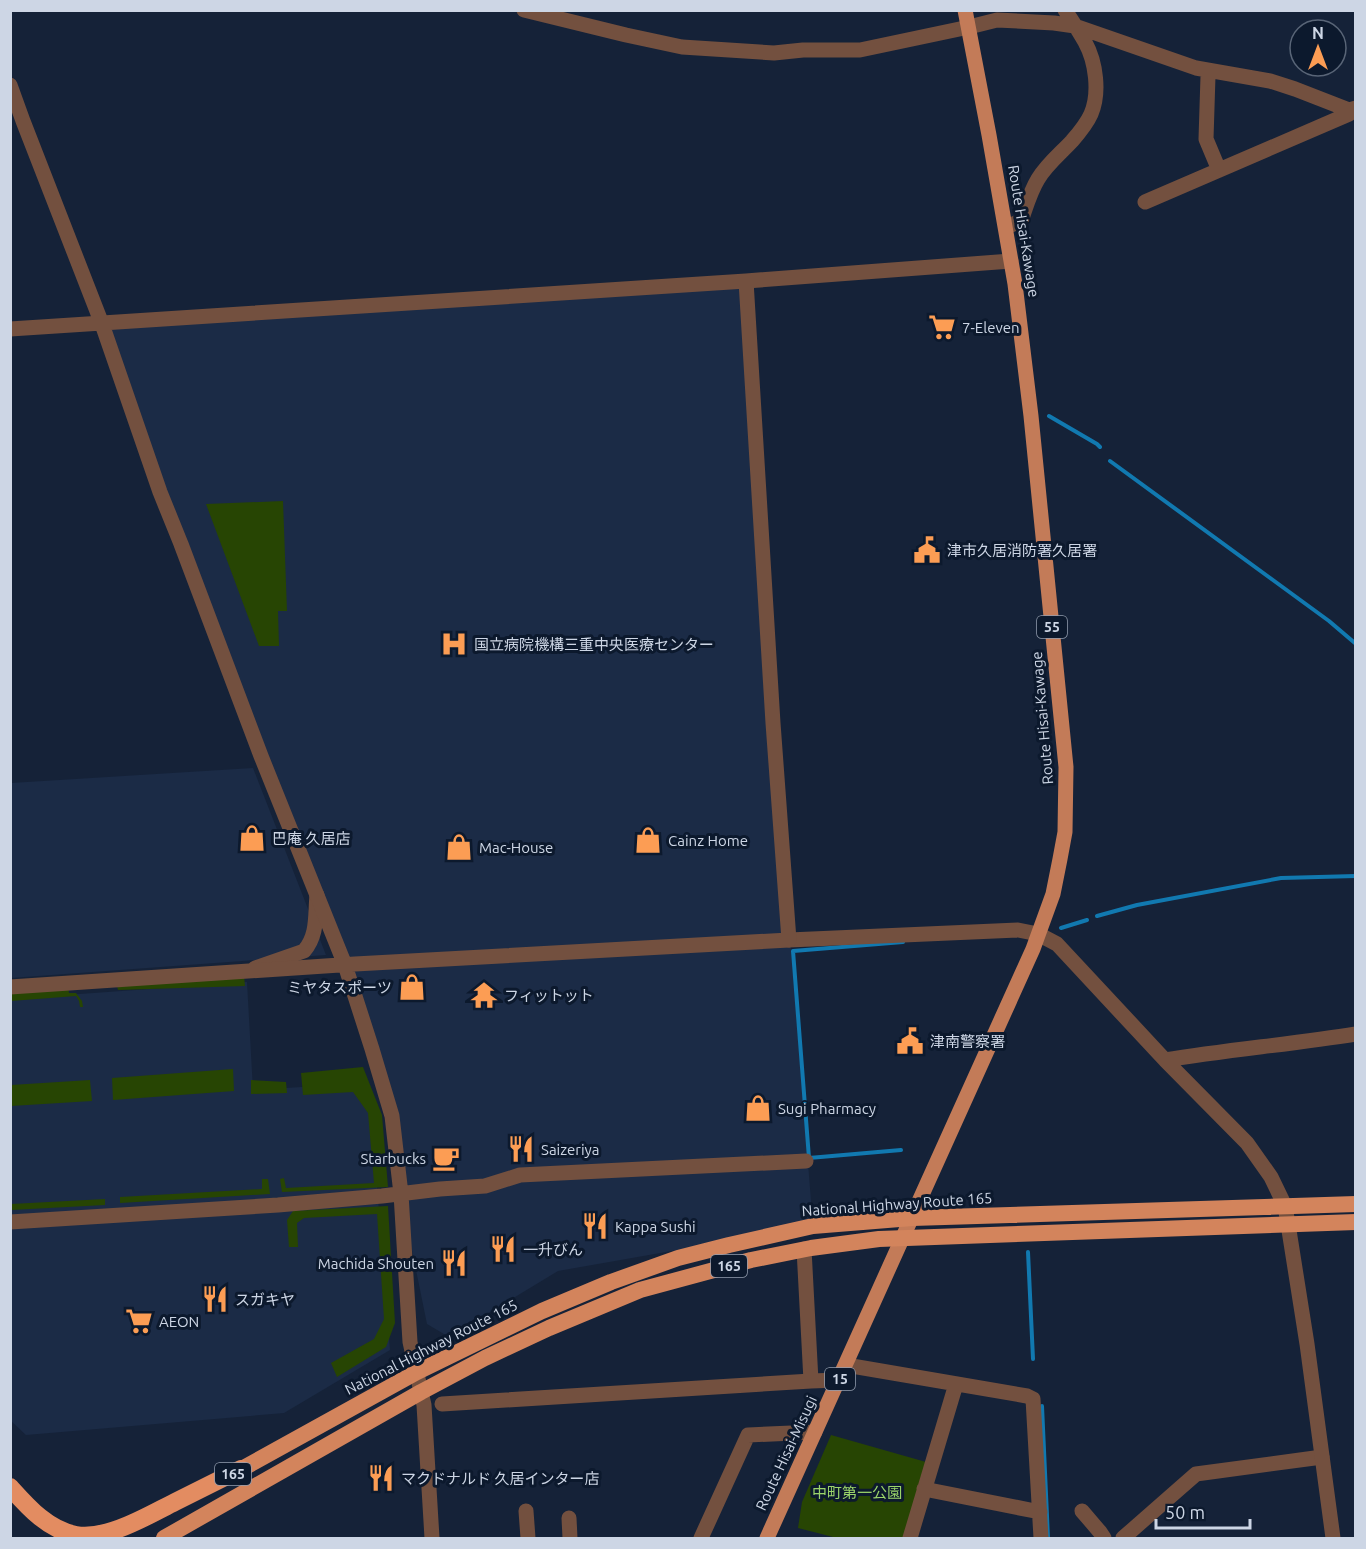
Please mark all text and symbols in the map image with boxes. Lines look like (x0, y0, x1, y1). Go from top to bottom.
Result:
north arrow (1288, 18, 1348, 78)
text: N (1312, 24, 1324, 42)
street label: Route Hisai-Kawage (1005, 164, 1043, 298)
supermarket icon: 7-Eleven (927, 312, 957, 342)
place label: 7-Eleven (962, 319, 1020, 336)
public building icon: 津市久居消防署久居署 (912, 535, 942, 565)
place label: 津市久居消防署久居署 (947, 542, 1097, 559)
road number: 55 (1037, 616, 1067, 638)
hospital icon: 国立病院機構三重中央医療センター (439, 629, 469, 659)
place label: 国立病院機構三重中央医療センター (474, 636, 714, 653)
street label: Route Hisai-Kawage (1028, 651, 1056, 785)
shop icon: 巴庵 久居店 (237, 823, 267, 853)
shop icon: Cainz Home (633, 825, 663, 855)
place label: 巴庵 久居店 (272, 830, 350, 847)
shop icon: Mac-House (444, 832, 474, 862)
place label: Cainz Home (668, 832, 748, 849)
place label: Mac-House (479, 839, 553, 856)
shop icon: ミヤタスポーツ (397, 972, 427, 1002)
place label: ミヤタスポーツ (287, 979, 392, 996)
temple icon: フィットット (469, 980, 499, 1010)
place label: フィットット (504, 987, 594, 1004)
public building icon: 津南警察署 (895, 1026, 925, 1056)
place label: 津南警察署 (930, 1033, 1005, 1050)
shop icon: Sugi Pharmacy (743, 1093, 773, 1123)
place label: Sugi Pharmacy (778, 1100, 876, 1117)
restaurant icon: Saizeriya (506, 1134, 536, 1164)
place label: Saizeriya (541, 1141, 600, 1158)
cafe icon: Starbucks (431, 1143, 461, 1173)
place label: Starbucks (360, 1150, 426, 1167)
street label: National Highway Route 165 (801, 1189, 993, 1219)
restaurant icon: Kappa Sushi (580, 1211, 610, 1241)
place label: Kappa Sushi (615, 1218, 696, 1235)
restaurant icon: 一升びん (488, 1234, 518, 1264)
place label: 一升びん (523, 1241, 583, 1258)
restaurant icon: Machida Shouten (439, 1248, 469, 1278)
place label: Machida Shouten (318, 1255, 434, 1272)
road number: 165 (711, 1255, 747, 1277)
restaurant icon: スガキヤ (200, 1284, 230, 1314)
place label: スガキヤ (235, 1291, 295, 1308)
street label: National Highway Route 165 (342, 1296, 520, 1398)
supermarket icon: AEON (124, 1306, 154, 1336)
place label: AEON (159, 1313, 199, 1330)
road number: 15 (825, 1368, 855, 1390)
street label: Route Hisai-Misugi (752, 1393, 820, 1513)
road number: 165 (215, 1463, 251, 1485)
restaurant icon: マクドナルド 久居インター店 (366, 1463, 396, 1493)
place label: マクドナルド 久居インター店 (401, 1470, 599, 1487)
park label: 中町第一公園 (812, 1484, 902, 1501)
scale bar (1156, 1492, 1250, 1530)
text: 50 m (1165, 1502, 1205, 1522)

